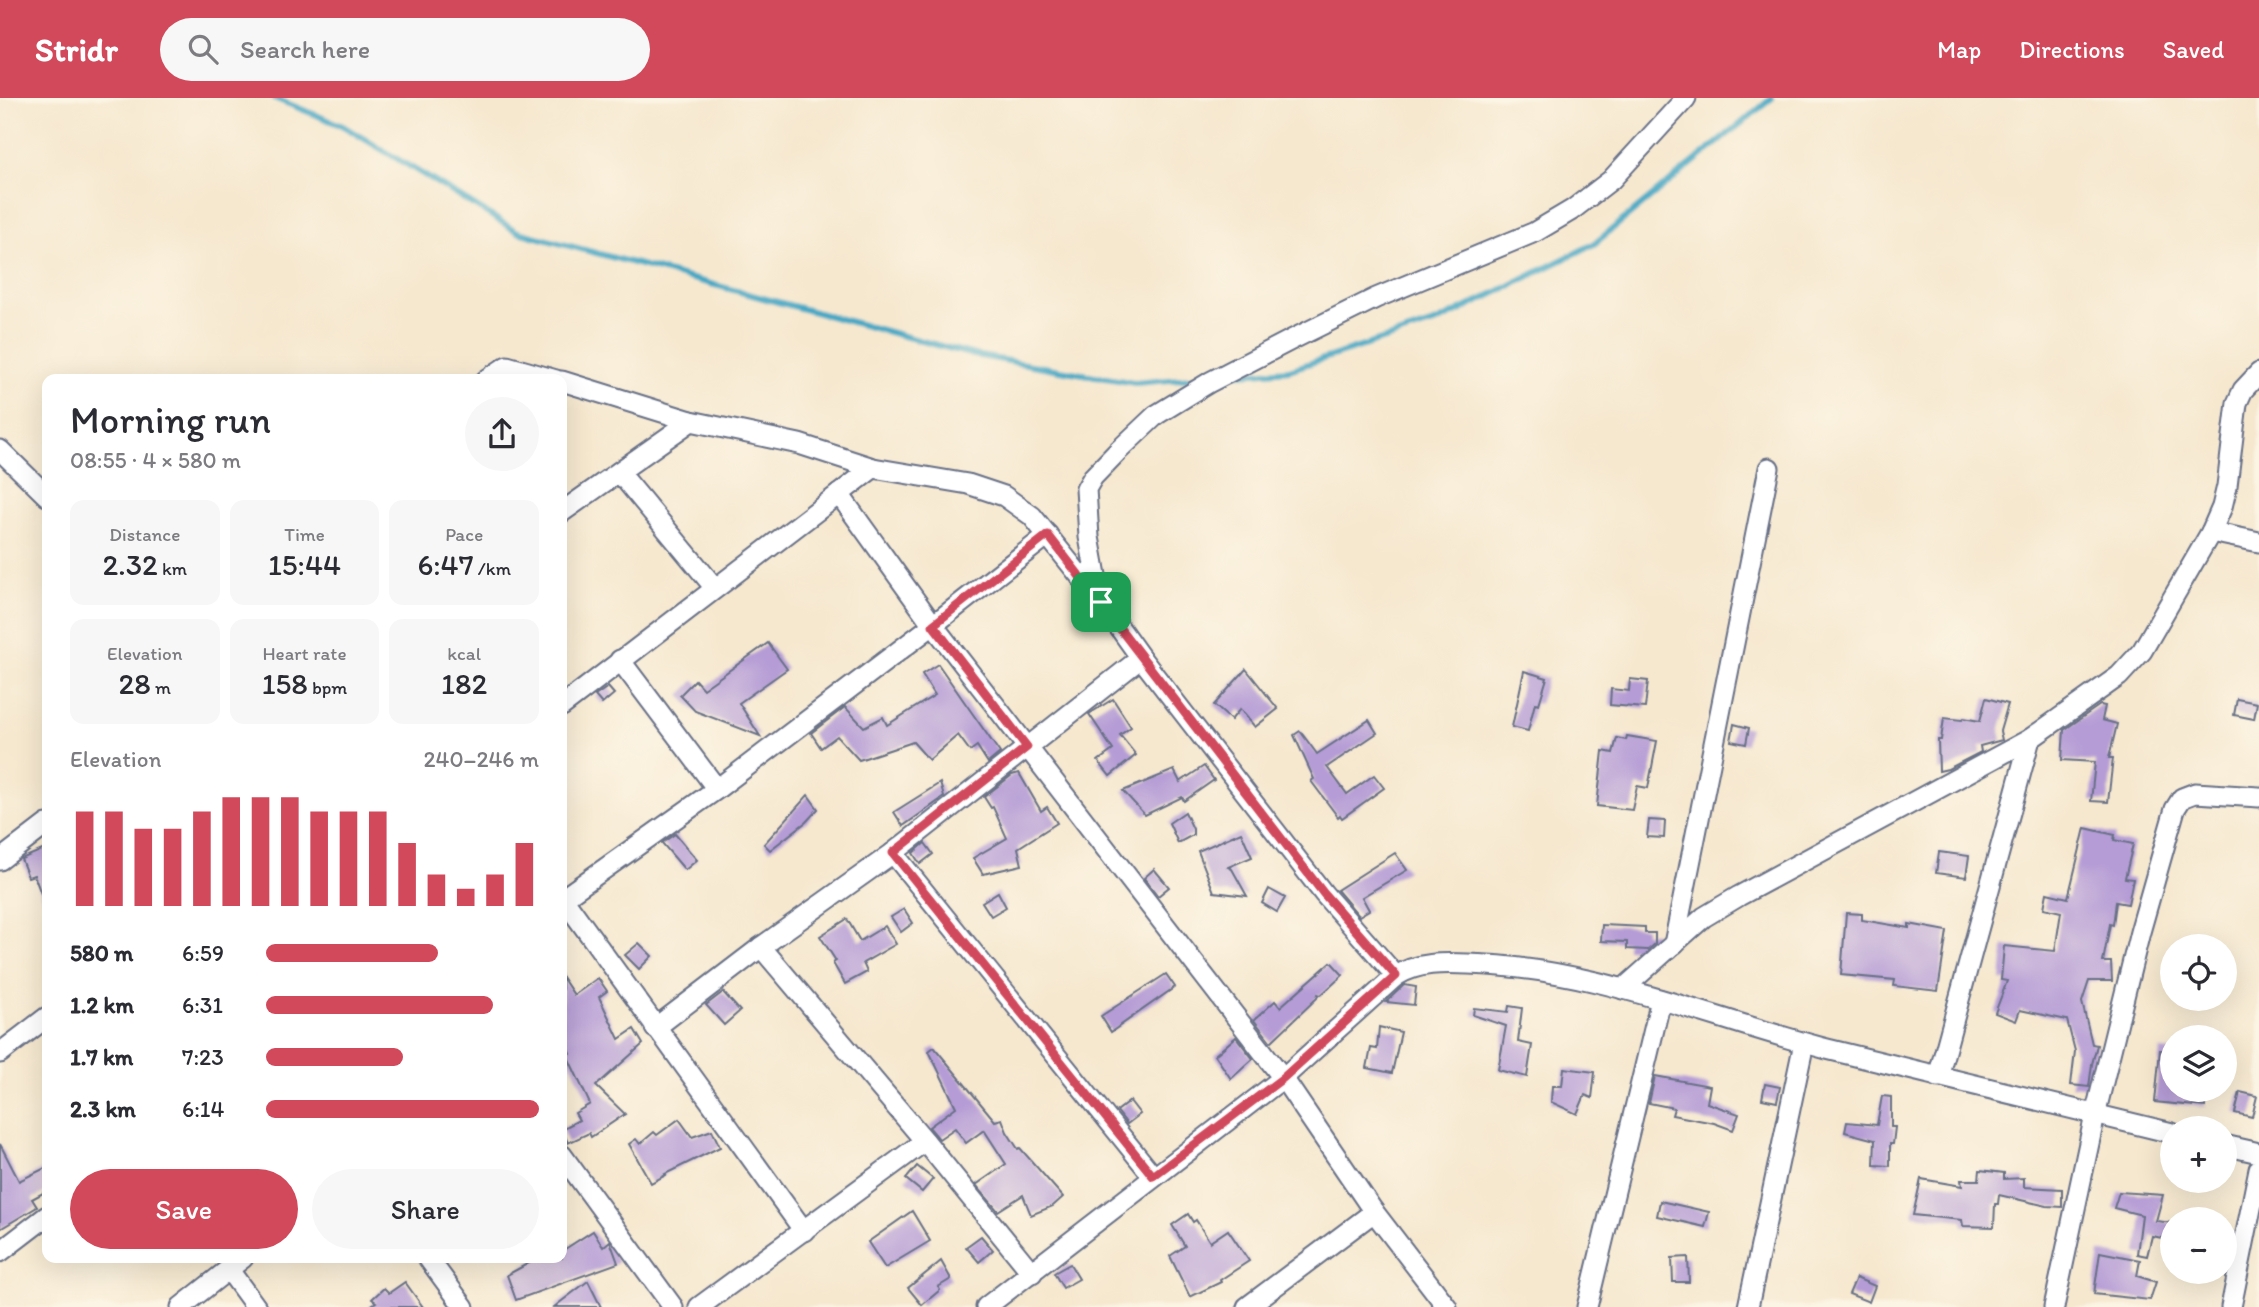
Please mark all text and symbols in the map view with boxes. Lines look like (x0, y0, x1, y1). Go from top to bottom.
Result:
search box (160, 18, 650, 81)
text: Stridr (35, 30, 118, 69)
icon: search (184, 30, 222, 68)
text: Search here (240, 33, 370, 65)
text: Map (1937, 35, 1981, 64)
text: Directions (2019, 35, 2125, 64)
text: Saved (2163, 35, 2224, 64)
text: Morning run (70, 397, 271, 443)
button: share (465, 397, 539, 471)
text: 08:55 · 4 × 580 m (70, 446, 241, 474)
text: Distance (109, 523, 180, 546)
text: Time (284, 523, 325, 546)
text: Pace (445, 523, 483, 546)
text: 2.32 (102, 546, 158, 583)
text: 15:44 (268, 546, 341, 583)
text: 6:47 (417, 546, 474, 583)
text: km (158, 557, 187, 580)
text: /km (474, 557, 511, 580)
pin (1071, 572, 1131, 632)
icon: arrive (1082, 583, 1120, 621)
text: Elevation (107, 642, 183, 665)
text: Heart rate (262, 642, 347, 665)
text: kcal (447, 642, 481, 665)
text: 28 (119, 665, 151, 702)
text: 158 (262, 665, 308, 702)
text: 182 (441, 665, 487, 702)
text: m (151, 676, 171, 699)
text: bpm (308, 676, 347, 699)
text: Elevation (70, 745, 161, 773)
text: 240–246 m (423, 745, 539, 773)
map controls (2160, 934, 2237, 1284)
button: locate (2160, 934, 2237, 1011)
text: 580 m (70, 939, 133, 967)
text: 6:59 (182, 939, 224, 967)
text: 1.2 km (70, 991, 134, 1019)
text: 6:31 (182, 991, 223, 1019)
button: layers (2160, 1025, 2237, 1102)
text: 1.7 km (70, 1043, 133, 1071)
text: 7:23 (182, 1043, 224, 1071)
text: 2.3 km (70, 1095, 136, 1123)
text: 6:14 (182, 1095, 224, 1123)
button: + (2160, 1116, 2237, 1193)
button: Save (70, 1169, 298, 1249)
button: Share (312, 1169, 539, 1249)
button: − (2160, 1207, 2237, 1284)

